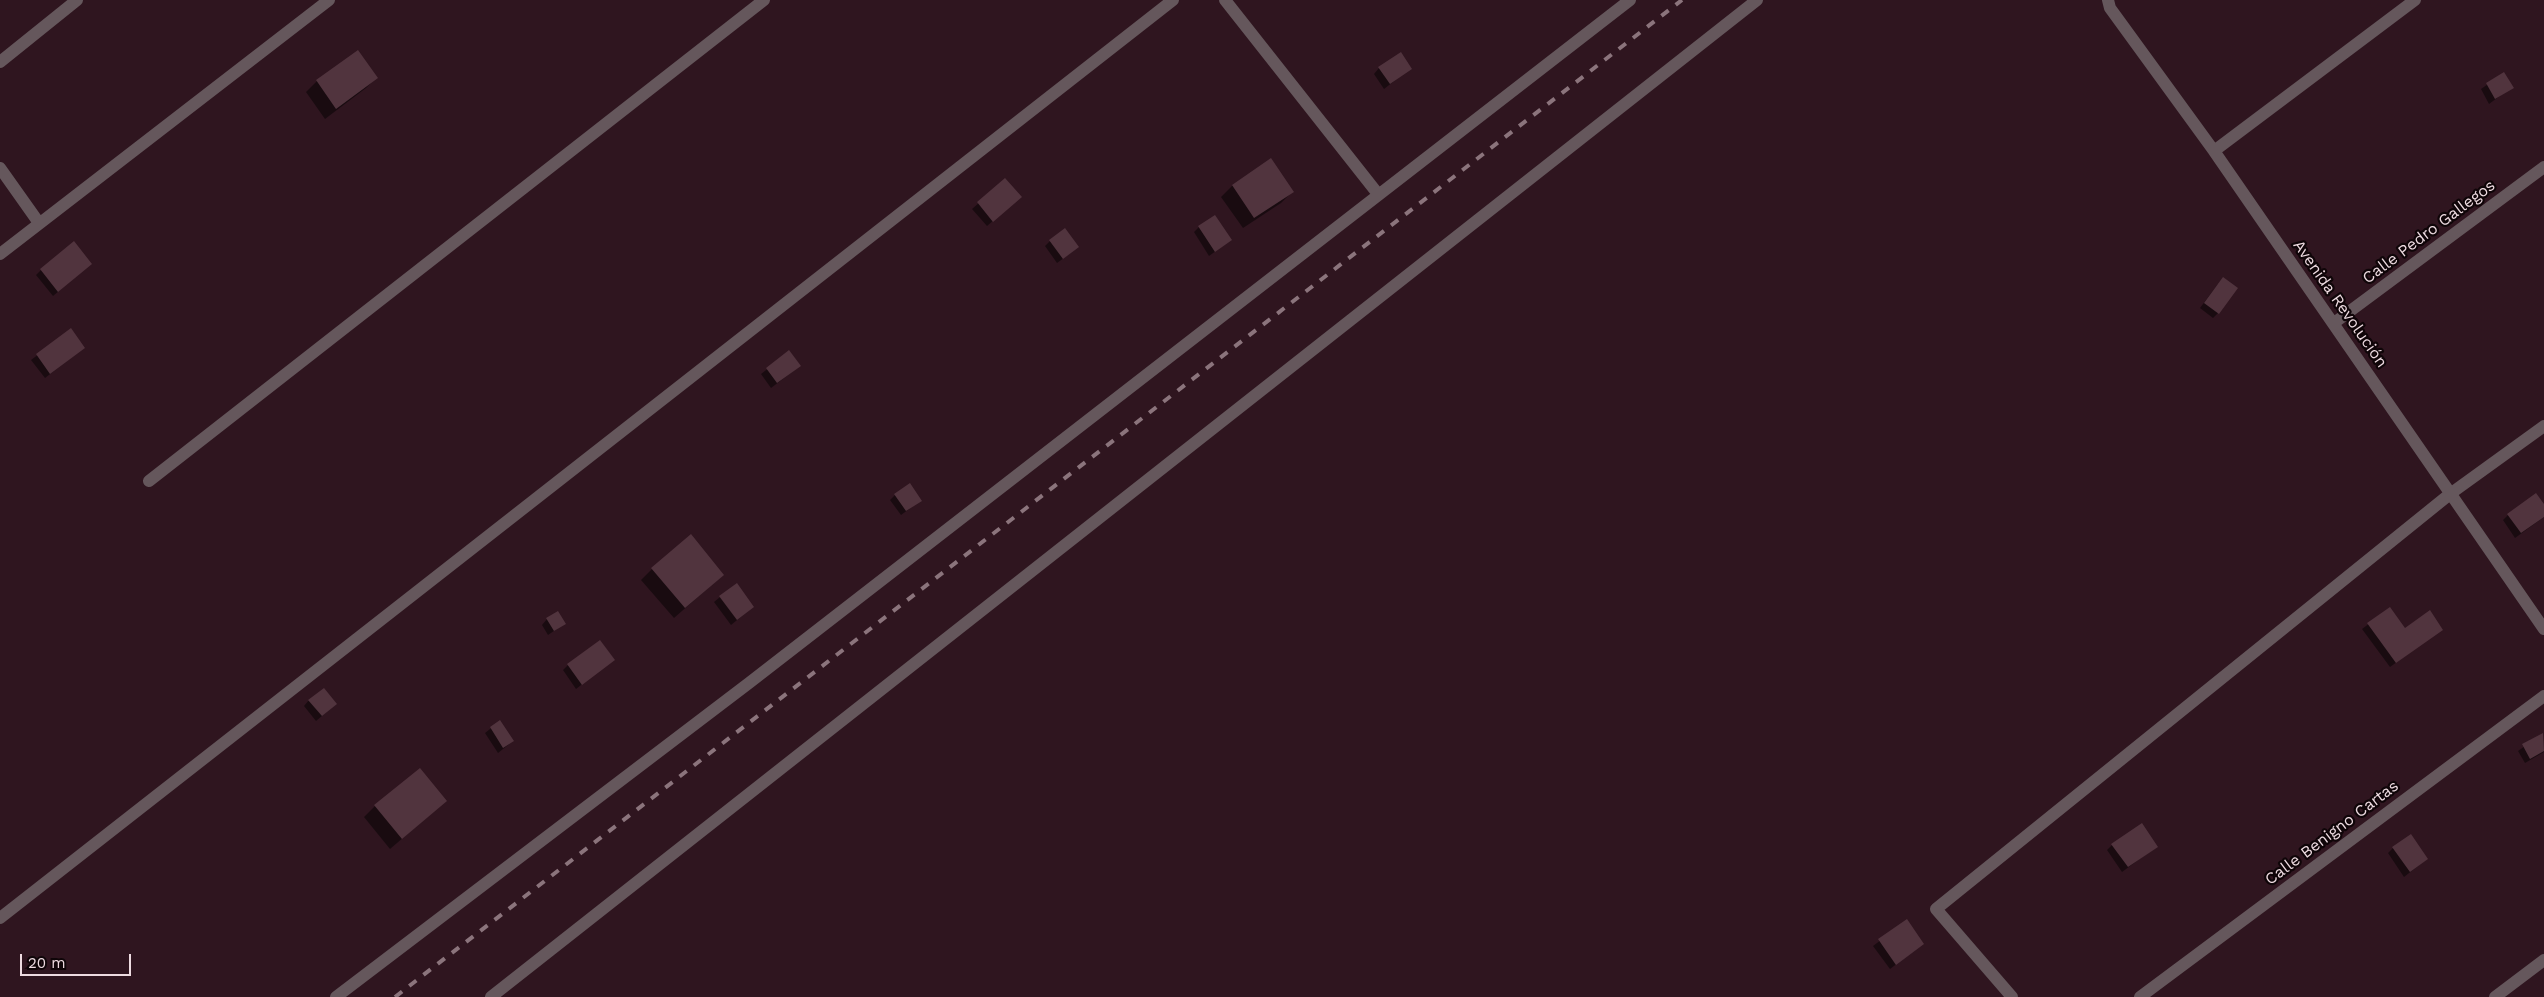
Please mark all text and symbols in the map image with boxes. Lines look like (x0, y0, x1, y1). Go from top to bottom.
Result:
street label: Calle Pedro Gallegos (2359, 176, 2499, 288)
street label: Avenida Revolución (2289, 237, 2391, 371)
street label: Calle Benigno Cartas (2261, 777, 2403, 889)
scale bar (22, 944, 134, 976)
text: 20 m (28, 954, 66, 972)

